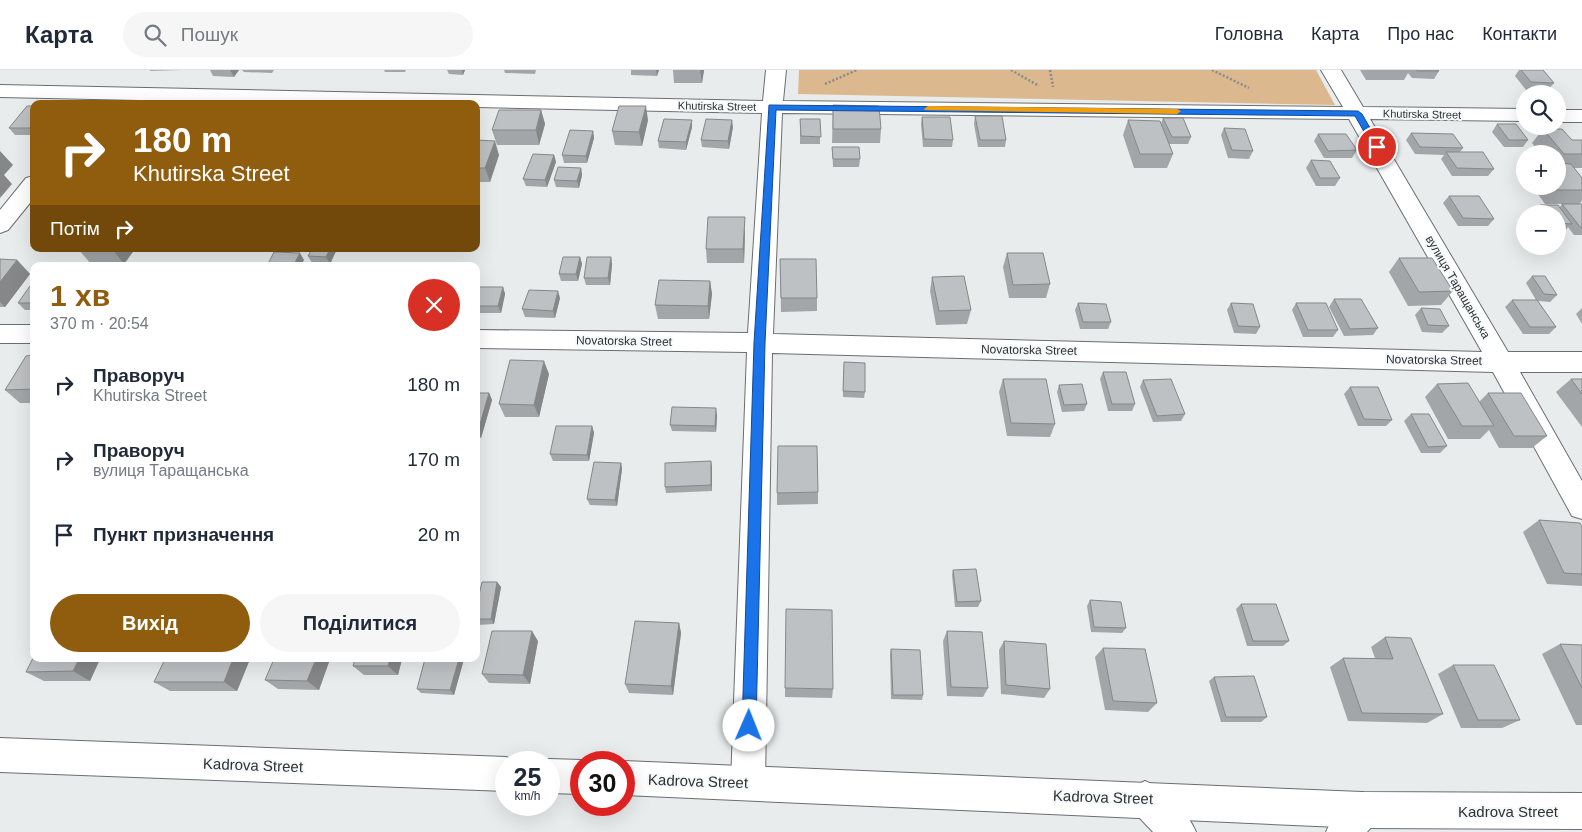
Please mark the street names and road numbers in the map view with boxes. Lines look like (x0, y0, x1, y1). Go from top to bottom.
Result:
street label: Khutirska Street (678, 99, 756, 113)
street label: Khutirska Street (1383, 107, 1461, 121)
street label: вулиця Таращанська (1423, 233, 1493, 341)
street label: Novatorska Street (576, 333, 673, 349)
street label: Novatorska Street (981, 342, 1078, 358)
street label: Novatorska Street (1386, 352, 1483, 368)
street label: Kadrova Street (203, 755, 304, 775)
street label: Kadrova Street (648, 771, 749, 791)
street label: Kadrova Street (1053, 787, 1154, 807)
street label: Kadrova Street (1458, 803, 1559, 820)

